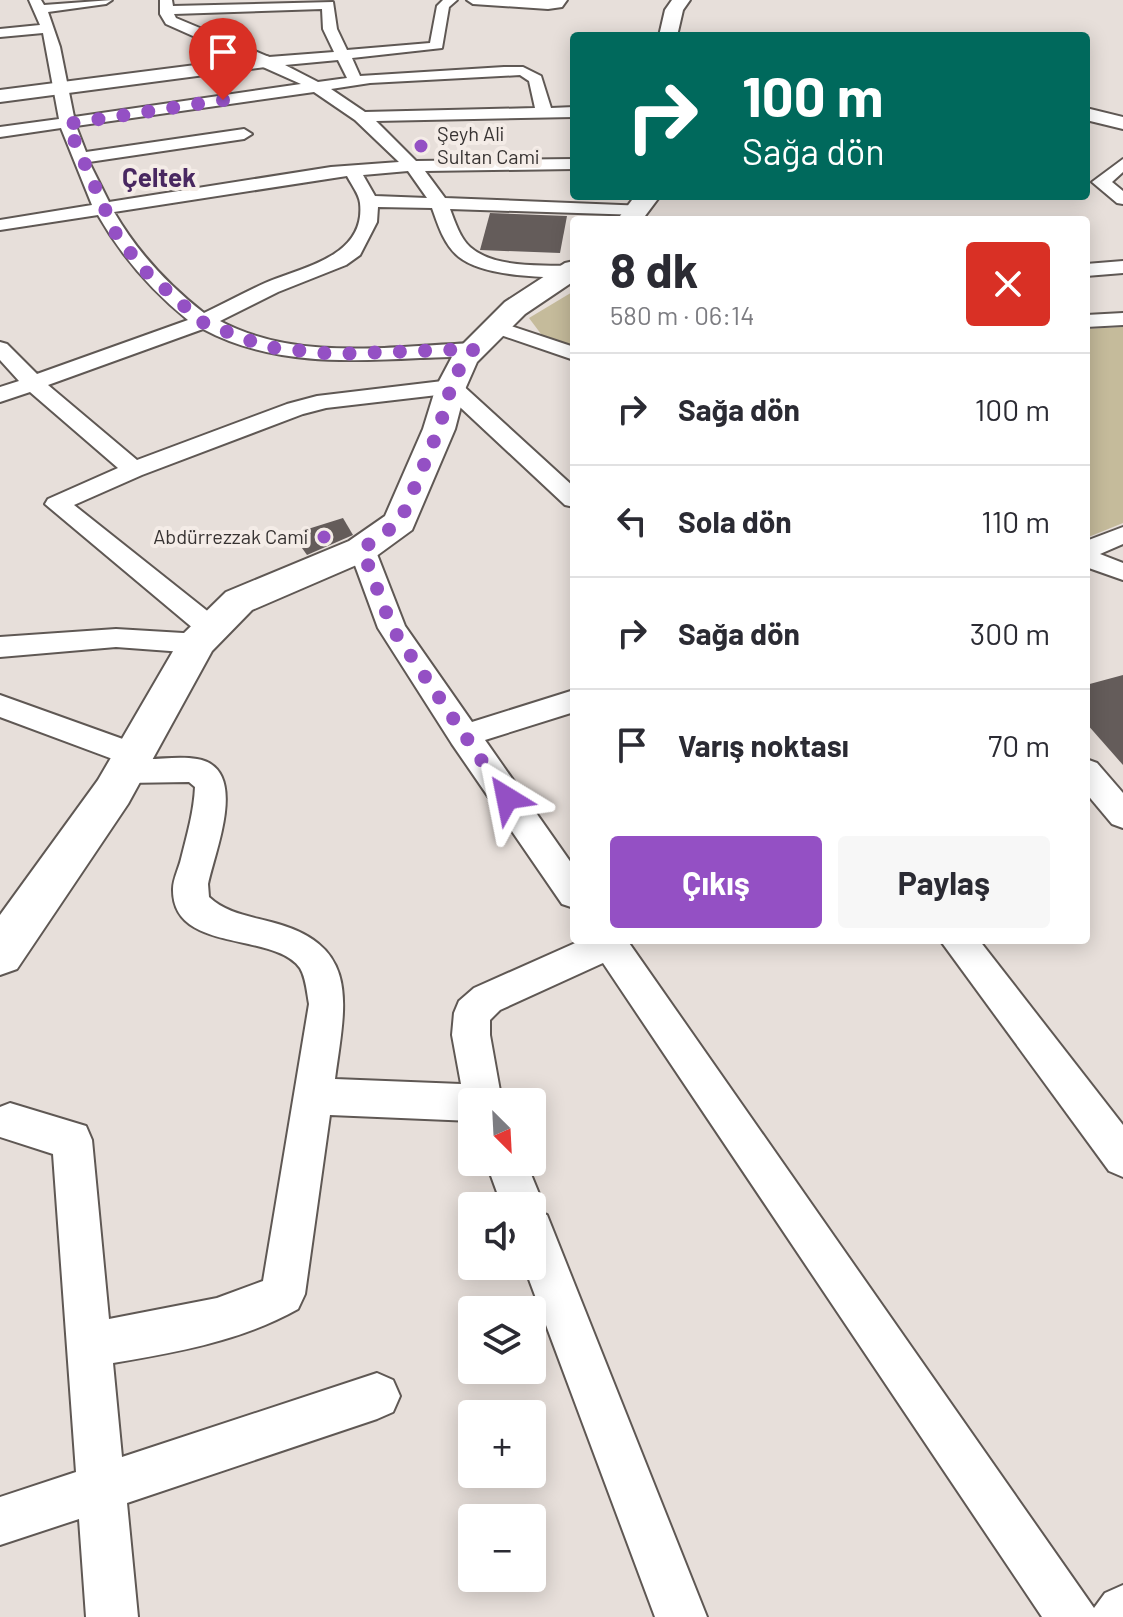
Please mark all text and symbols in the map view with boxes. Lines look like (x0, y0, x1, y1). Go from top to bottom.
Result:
pin (189, 18, 257, 100)
icon: arrive (201, 30, 245, 74)
text: 100 m (742, 61, 884, 128)
icon: right (610, 64, 714, 168)
place label: Şeyh Ali Sultan Cami (437, 121, 539, 168)
text: Sağa dön (742, 129, 885, 172)
marker: Şeyh Ali Sultan Cami (412, 137, 430, 155)
district label: Çeltek (122, 161, 196, 192)
text: 8 dk (610, 240, 698, 298)
button: close (966, 242, 1050, 326)
text: 580 m · 06:14 (610, 299, 754, 330)
icon: right (610, 387, 654, 431)
text: Sağa dön (678, 391, 800, 427)
text: 100 m (975, 391, 1050, 427)
icon: left (610, 499, 654, 543)
text: Sola dön (678, 503, 792, 539)
text: 110 m (981, 503, 1050, 539)
place label: Abdürrezzak Cami (153, 524, 308, 548)
marker: Abdürrezzak Cami (315, 528, 333, 546)
icon: right (610, 611, 654, 655)
text: Sağa dön (678, 615, 800, 651)
text: 300 m (970, 615, 1050, 651)
icon: arrive (610, 723, 654, 767)
text: Varış noktası (678, 727, 849, 763)
text: 70 m (988, 727, 1050, 763)
position arrow (465, 756, 549, 840)
button: Çıkış (610, 836, 822, 928)
button: Paylaş (838, 836, 1050, 928)
north arrow (458, 1088, 546, 1176)
map controls (458, 1088, 546, 1592)
button: sound (458, 1192, 546, 1280)
button: layers (458, 1296, 546, 1384)
button: + (458, 1400, 546, 1488)
button: − (458, 1504, 546, 1592)

